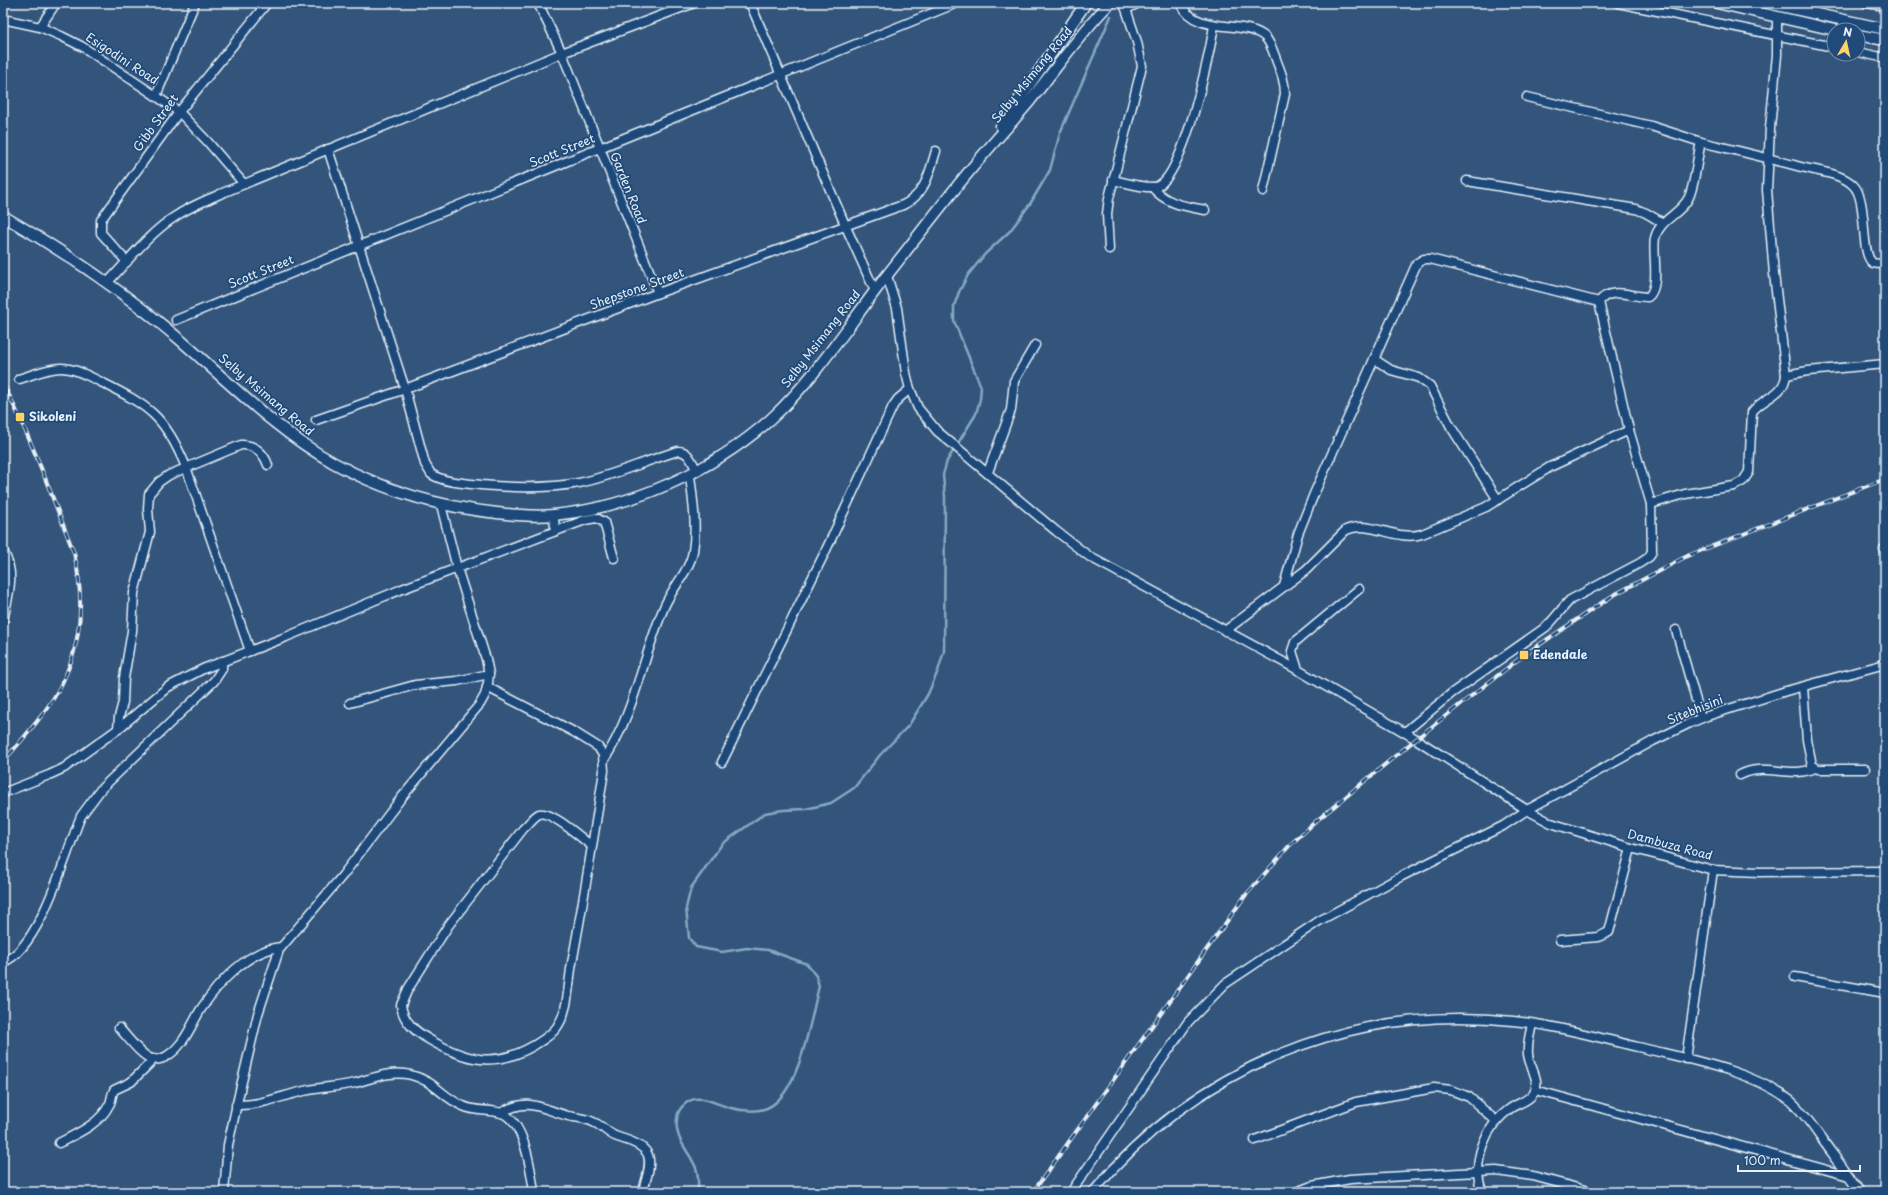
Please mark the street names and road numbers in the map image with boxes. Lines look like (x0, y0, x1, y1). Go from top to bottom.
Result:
street label: Selby Msimang Road (987, 22, 1076, 127)
street label: Esigodini Road (83, 28, 163, 88)
street label: Gibb Street (128, 90, 182, 155)
street label: Scott Street (526, 129, 597, 171)
street label: Garden Road (606, 149, 651, 226)
street label: Scott Street (225, 250, 296, 292)
street label: Shepstone Street (587, 263, 686, 313)
street label: Selby Msimang Road (776, 286, 864, 391)
street label: Selby Msimang Road (215, 349, 318, 440)
street label: Sitebhisini (1664, 690, 1725, 728)
street label: Dambuza Road (1626, 824, 1715, 864)

